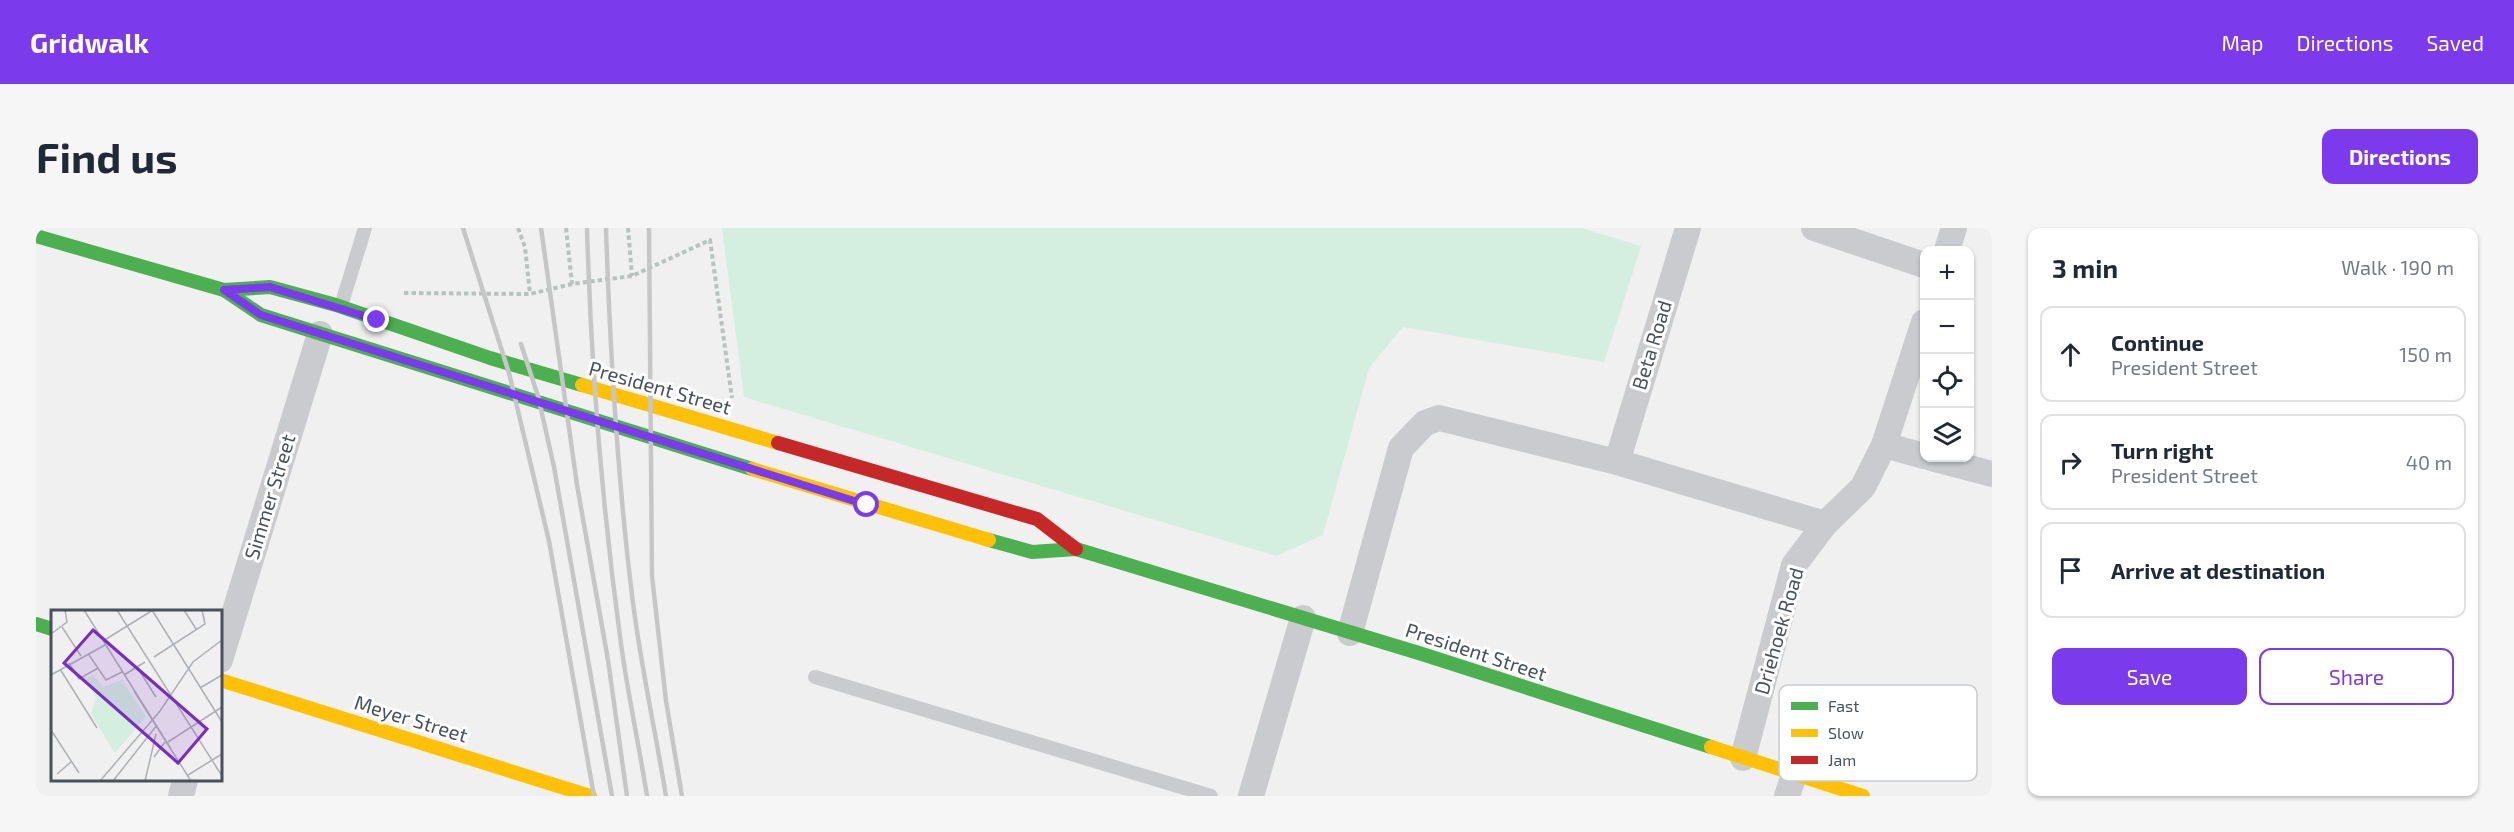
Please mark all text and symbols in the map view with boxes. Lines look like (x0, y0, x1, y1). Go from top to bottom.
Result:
text: Gridwalk (30, 25, 149, 59)
text: Map (2221, 30, 2264, 55)
text: Directions (2297, 30, 2393, 55)
text: Saved (2426, 30, 2484, 55)
button: Directions (2322, 129, 2478, 184)
text: Find us (36, 131, 178, 181)
map controls (1920, 246, 1974, 462)
button: + (1920, 246, 1974, 300)
text: 3 min (2052, 252, 2118, 283)
text: Walk · 190 m (2341, 255, 2454, 279)
street label: Beta Road (1626, 297, 1676, 392)
button: − (1920, 300, 1974, 354)
route end (363, 306, 389, 332)
text: Continue (2111, 329, 2204, 355)
icon: ahead (2054, 338, 2087, 371)
text: 150 m (2399, 342, 2452, 366)
button: locate (1920, 354, 1974, 408)
street label: President Street (586, 355, 735, 419)
text: President Street (2111, 355, 2258, 379)
button: layers (1920, 408, 1974, 462)
street label: Simmer Street (239, 431, 300, 562)
text: Turn right (2111, 437, 2213, 463)
icon: right (2054, 446, 2087, 479)
text: 40 m (2406, 450, 2452, 474)
text: President Street (2111, 463, 2258, 487)
route start (853, 491, 879, 517)
icon: arrive (2054, 554, 2087, 587)
text: Arrive at destination (2111, 557, 2325, 583)
street label: Driehoek Road (1748, 564, 1808, 697)
inset map (51, 610, 222, 781)
street label: President Street (1403, 617, 1550, 685)
button: Save (2052, 648, 2247, 705)
button: Share (2259, 648, 2454, 705)
legend (1779, 685, 1977, 781)
street label: Meyer Street (352, 689, 471, 747)
text: Fast (1828, 696, 1859, 715)
text: Slow (1828, 723, 1864, 742)
text: Jam (1828, 750, 1856, 769)

